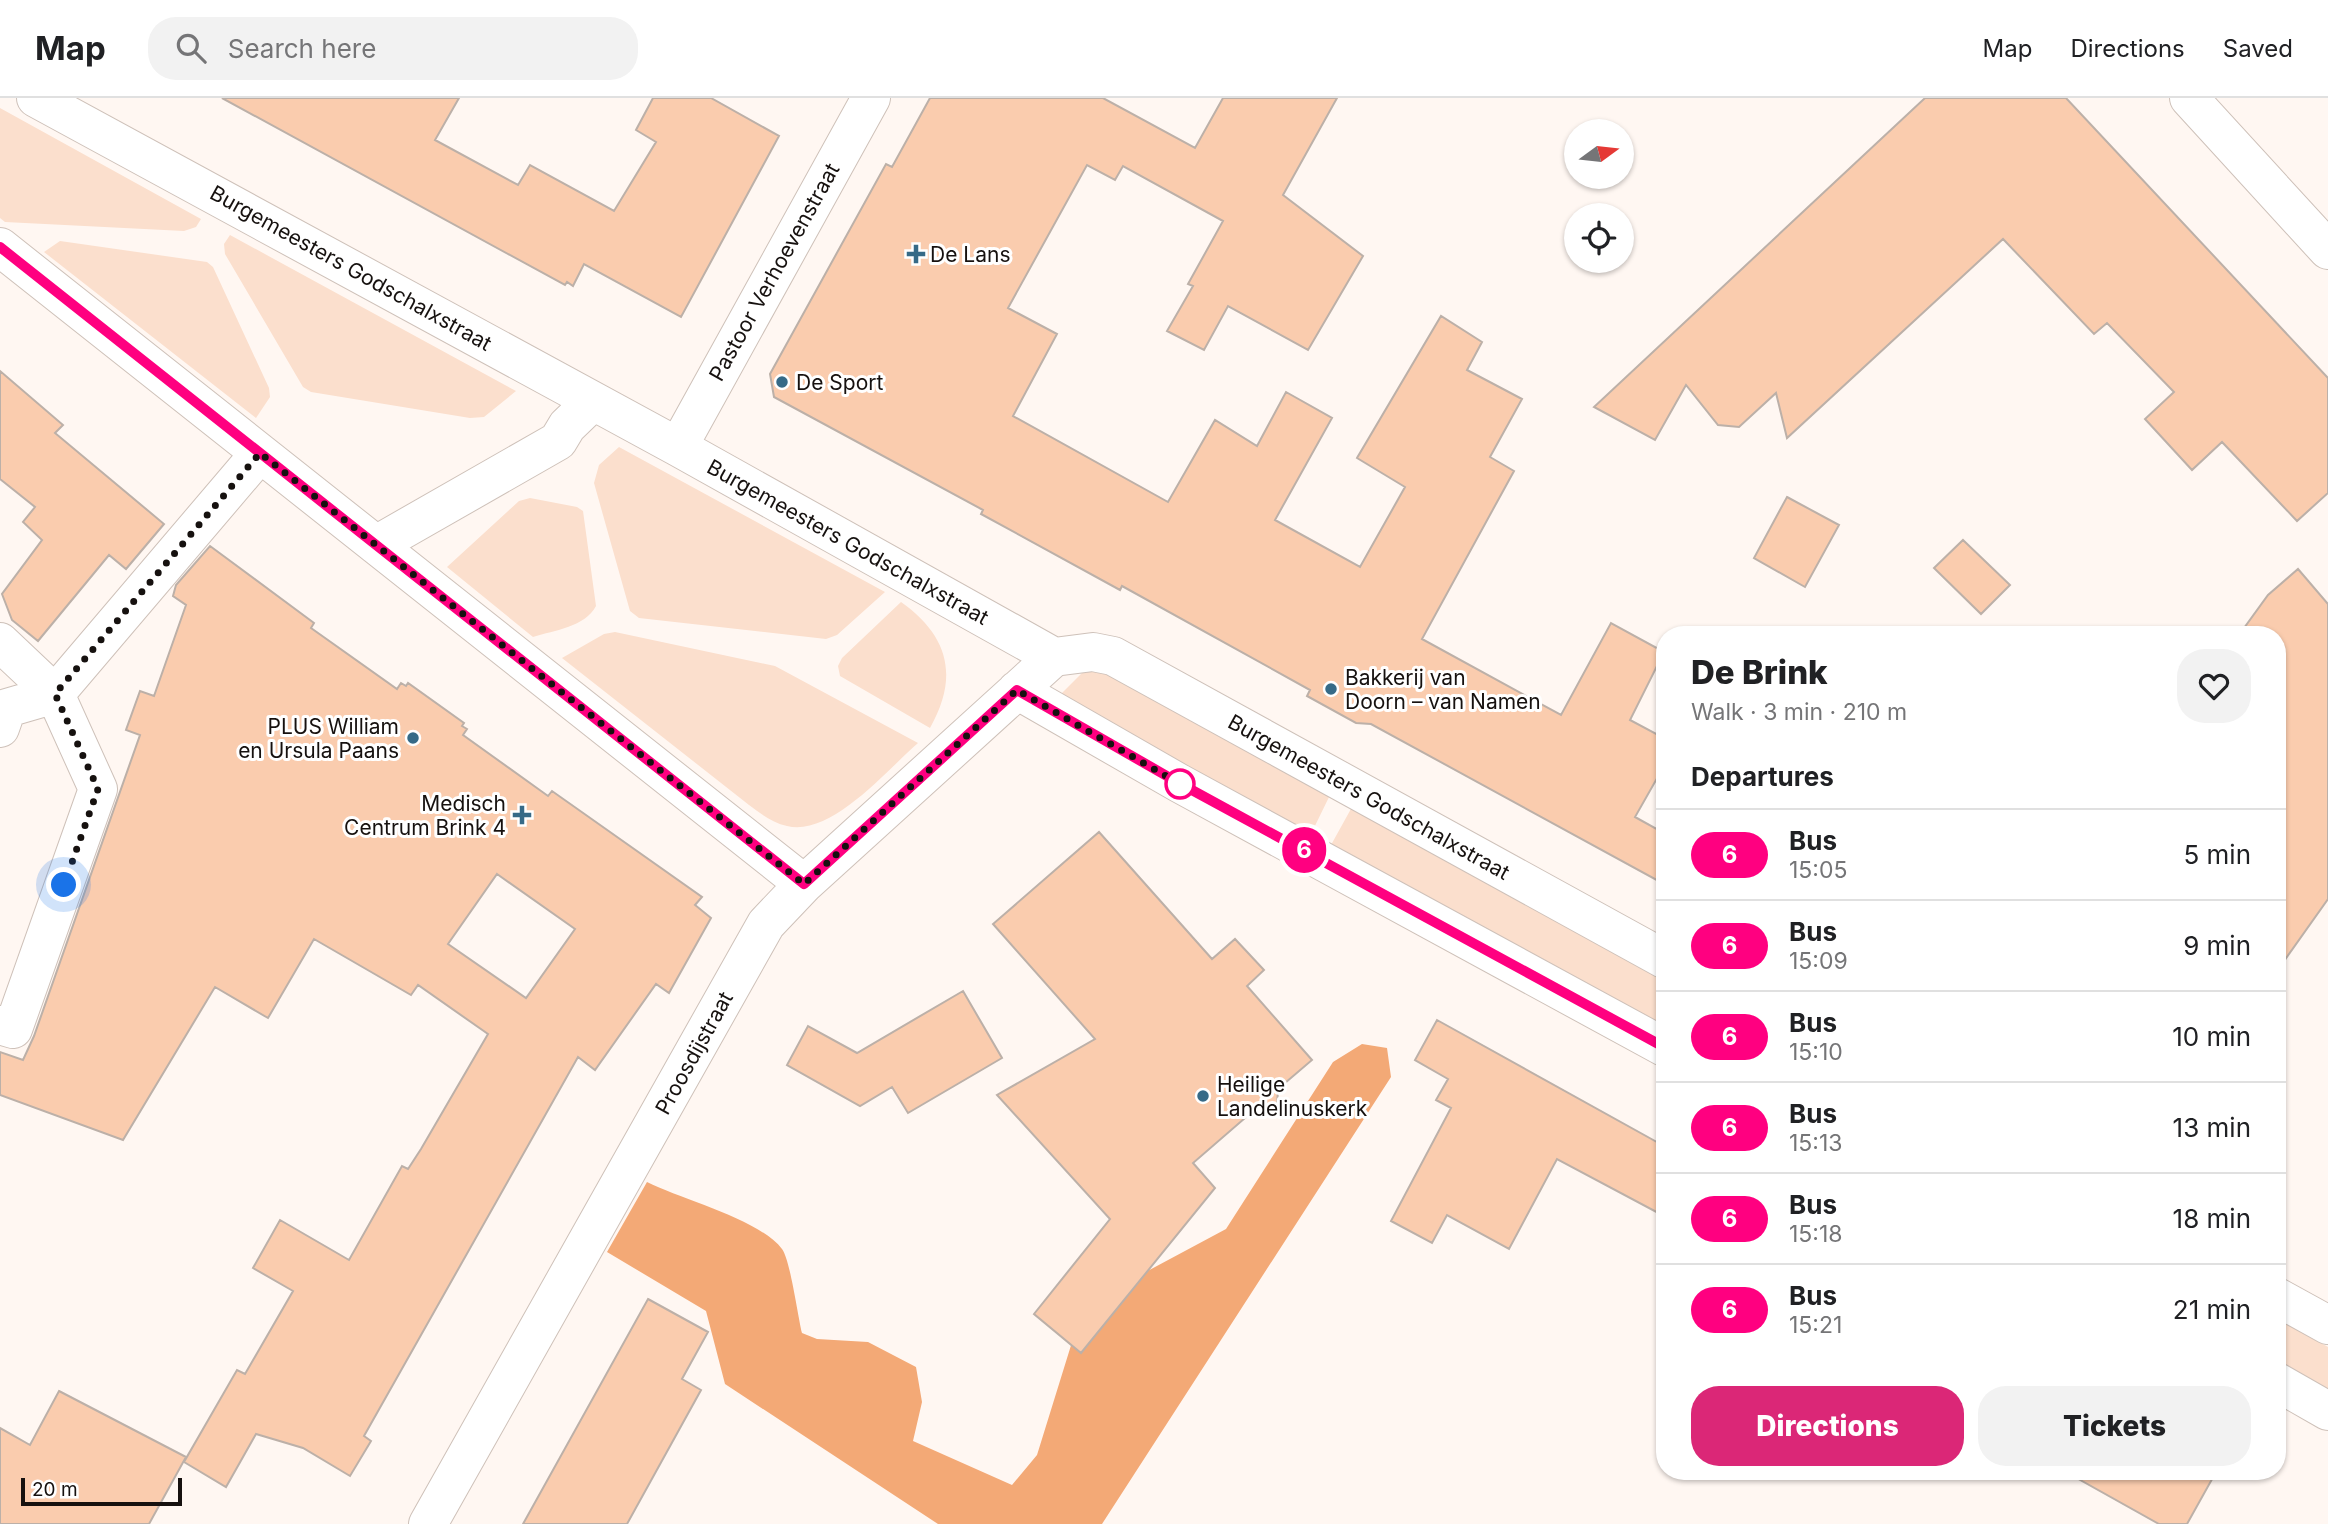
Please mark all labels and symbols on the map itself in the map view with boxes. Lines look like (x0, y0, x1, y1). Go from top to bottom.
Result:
north arrow (1564, 119, 1634, 189)
street label: Pastoor Verhoevenstraat (704, 159, 844, 385)
street label: Burgemeesters Godschalxstraat (206, 180, 496, 356)
place label: De Lans (930, 242, 1010, 267)
marker: De Lans (908, 246, 924, 262)
place label: De Sport (796, 370, 883, 395)
marker: De Sport (774, 374, 790, 390)
street label: Burgemeesters Godschalxstraat (703, 454, 993, 630)
place label: Bakkerij van Doorn – van Namen (1345, 665, 1541, 714)
marker: Bakkerij van Doorn – van Namen (1323, 681, 1339, 697)
street label: Burgemeesters Godschalxstraat (1224, 709, 1514, 885)
place label: PLUS William en Ursula Paans (238, 714, 399, 763)
marker: PLUS William en Ursula Paans (405, 730, 421, 746)
unlabelled marker (1165, 769, 1195, 799)
place label: Medisch Centrum Brink 4 (344, 791, 506, 840)
marker: Medisch Centrum Brink 4 (512, 805, 532, 825)
line badge: 6 (1281, 827, 1327, 873)
your location (46, 867, 81, 902)
street label: Proosdijstraat (650, 987, 738, 1119)
place label: Heilige Landelinuskerk (1217, 1072, 1368, 1121)
marker: Heilige Landelinuskerk (1195, 1088, 1211, 1104)
scale bar (21, 1475, 182, 1507)

